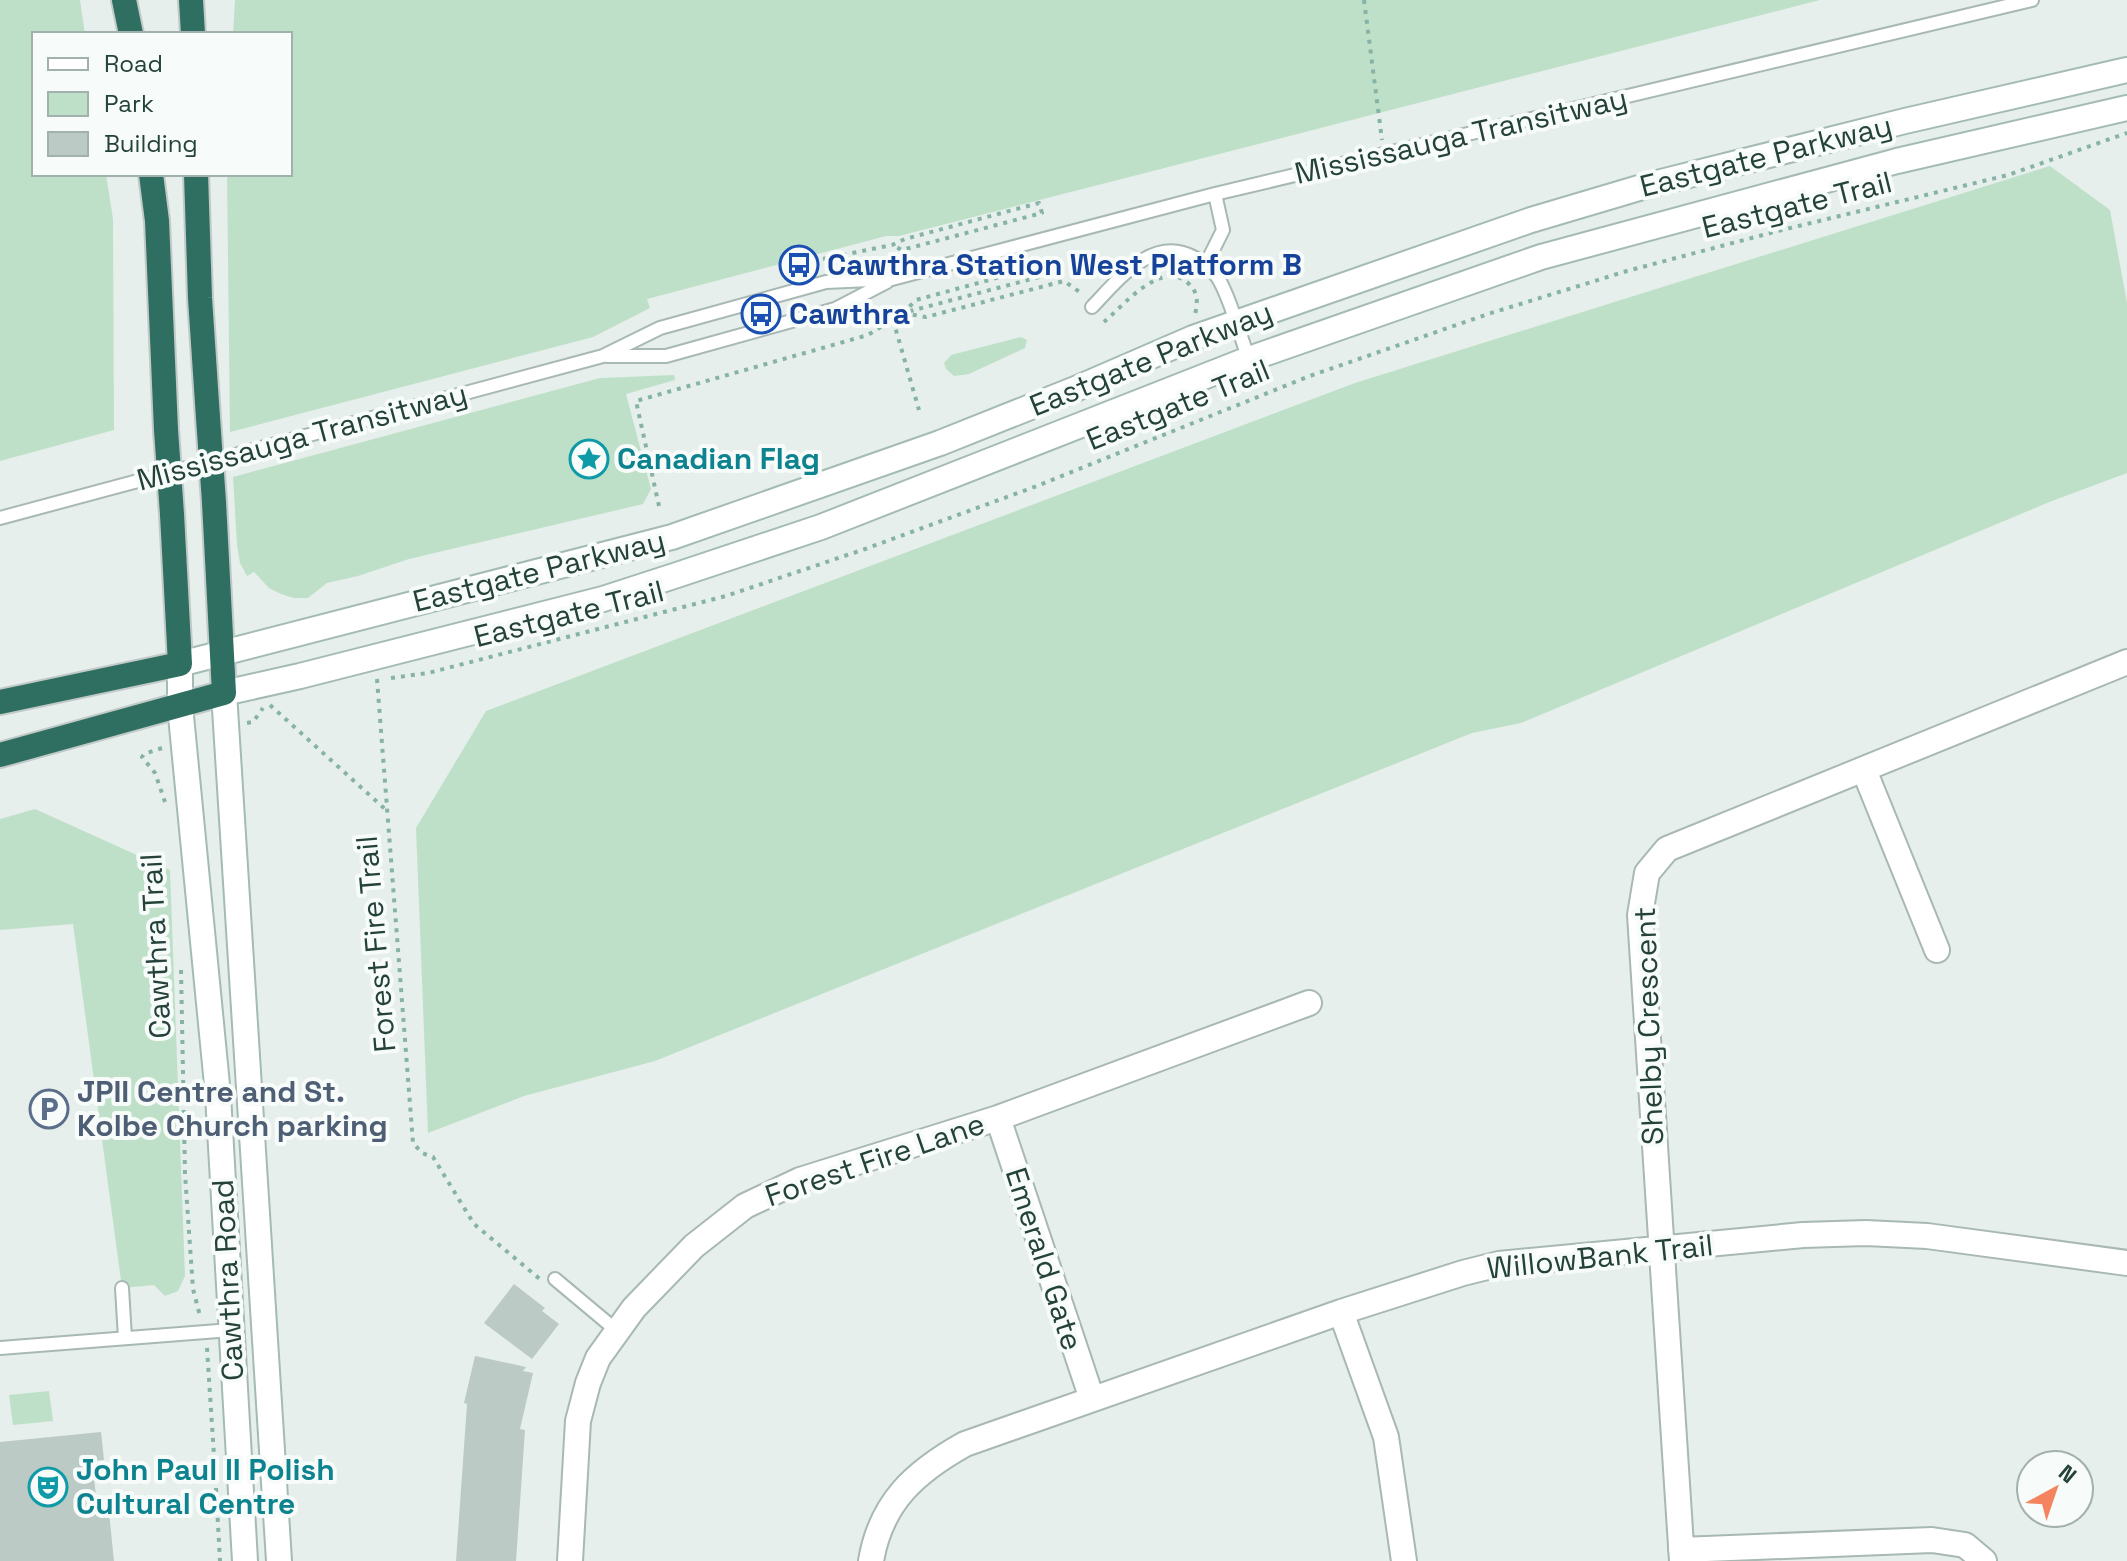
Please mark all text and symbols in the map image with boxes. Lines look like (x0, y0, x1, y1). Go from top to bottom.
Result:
legend (32, 32, 292, 176)
text: Road (104, 48, 163, 79)
street label: Mississauga Transitway (1291, 78, 1631, 193)
text: Park (104, 88, 154, 119)
street label: Eastgate Parkway (1636, 105, 1896, 206)
text: Building (104, 128, 198, 159)
street label: Eastgate Trail (1698, 162, 1896, 247)
bus stop icon: Cawthra Station West Platform B (778, 244, 820, 286)
place label: Cawthra Station West Platform B (827, 245, 1302, 284)
street label: Eastgate Parkway (1024, 292, 1278, 425)
bus stop icon: Cawthra (740, 293, 782, 335)
place label: Cawthra (789, 294, 910, 333)
street label: Eastgate Trail (1080, 350, 1275, 459)
street label: Mississauga Transitway (133, 374, 471, 499)
place icon: Canadian Flag (568, 438, 610, 480)
place label: Canadian Flag (617, 439, 820, 478)
street label: Eastgate Parkway (409, 520, 669, 621)
street label: Eastgate Trail (470, 571, 668, 656)
street label: Forest Fire Trail (347, 834, 404, 1054)
street label: Cawthra Trail (131, 852, 180, 1040)
street label: Shelby Crescent (1625, 906, 1672, 1146)
place label: JPII Centre and St. Kolbe Church parking (77, 1072, 388, 1145)
parking icon: JPII Centre and St. Kolbe Church parking (28, 1088, 70, 1130)
street label: Forest Fire Lane (760, 1104, 990, 1215)
street label: Emerald Gate (997, 1162, 1092, 1355)
street label: Cawthra Road (203, 1178, 252, 1382)
street label: WillowBank Trail (1485, 1225, 1715, 1288)
north arrow (2015, 1449, 2095, 1529)
place label: John Paul II Polish Cultural Centre (76, 1450, 335, 1523)
text: N (2053, 1458, 2083, 1489)
theatre icon: John Paul II Polish Cultural Centre (27, 1466, 69, 1508)

